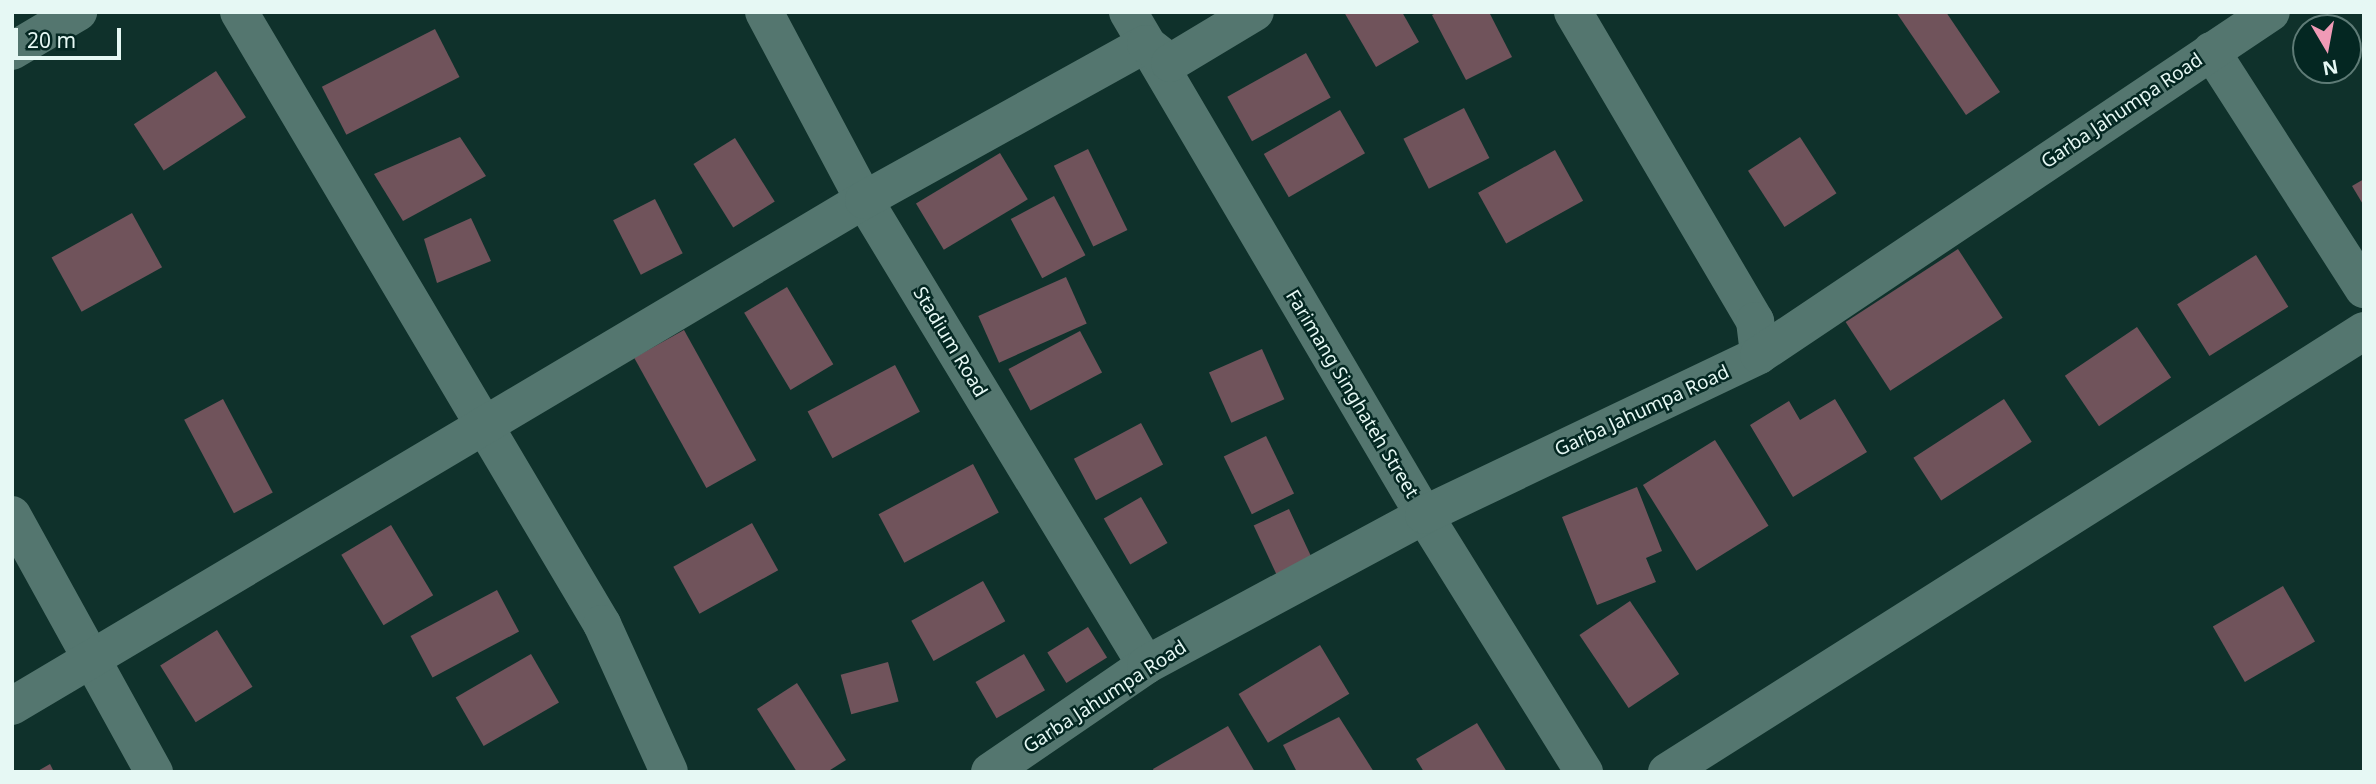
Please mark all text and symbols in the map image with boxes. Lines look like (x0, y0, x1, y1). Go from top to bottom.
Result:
scale bar (18, 14, 124, 58)
north arrow (2292, 14, 2362, 84)
text: 20 m (27, 26, 76, 54)
street label: Garba Jahumpa Road (2037, 49, 2207, 173)
text: N (2320, 54, 2340, 82)
street label: Stadium Road (908, 283, 992, 401)
street label: Farimang Singhateh Street (1281, 286, 1423, 502)
street label: Garba Jahumpa Road (1551, 361, 1733, 461)
street label: Garba Jahumpa Road (1019, 636, 1191, 758)

